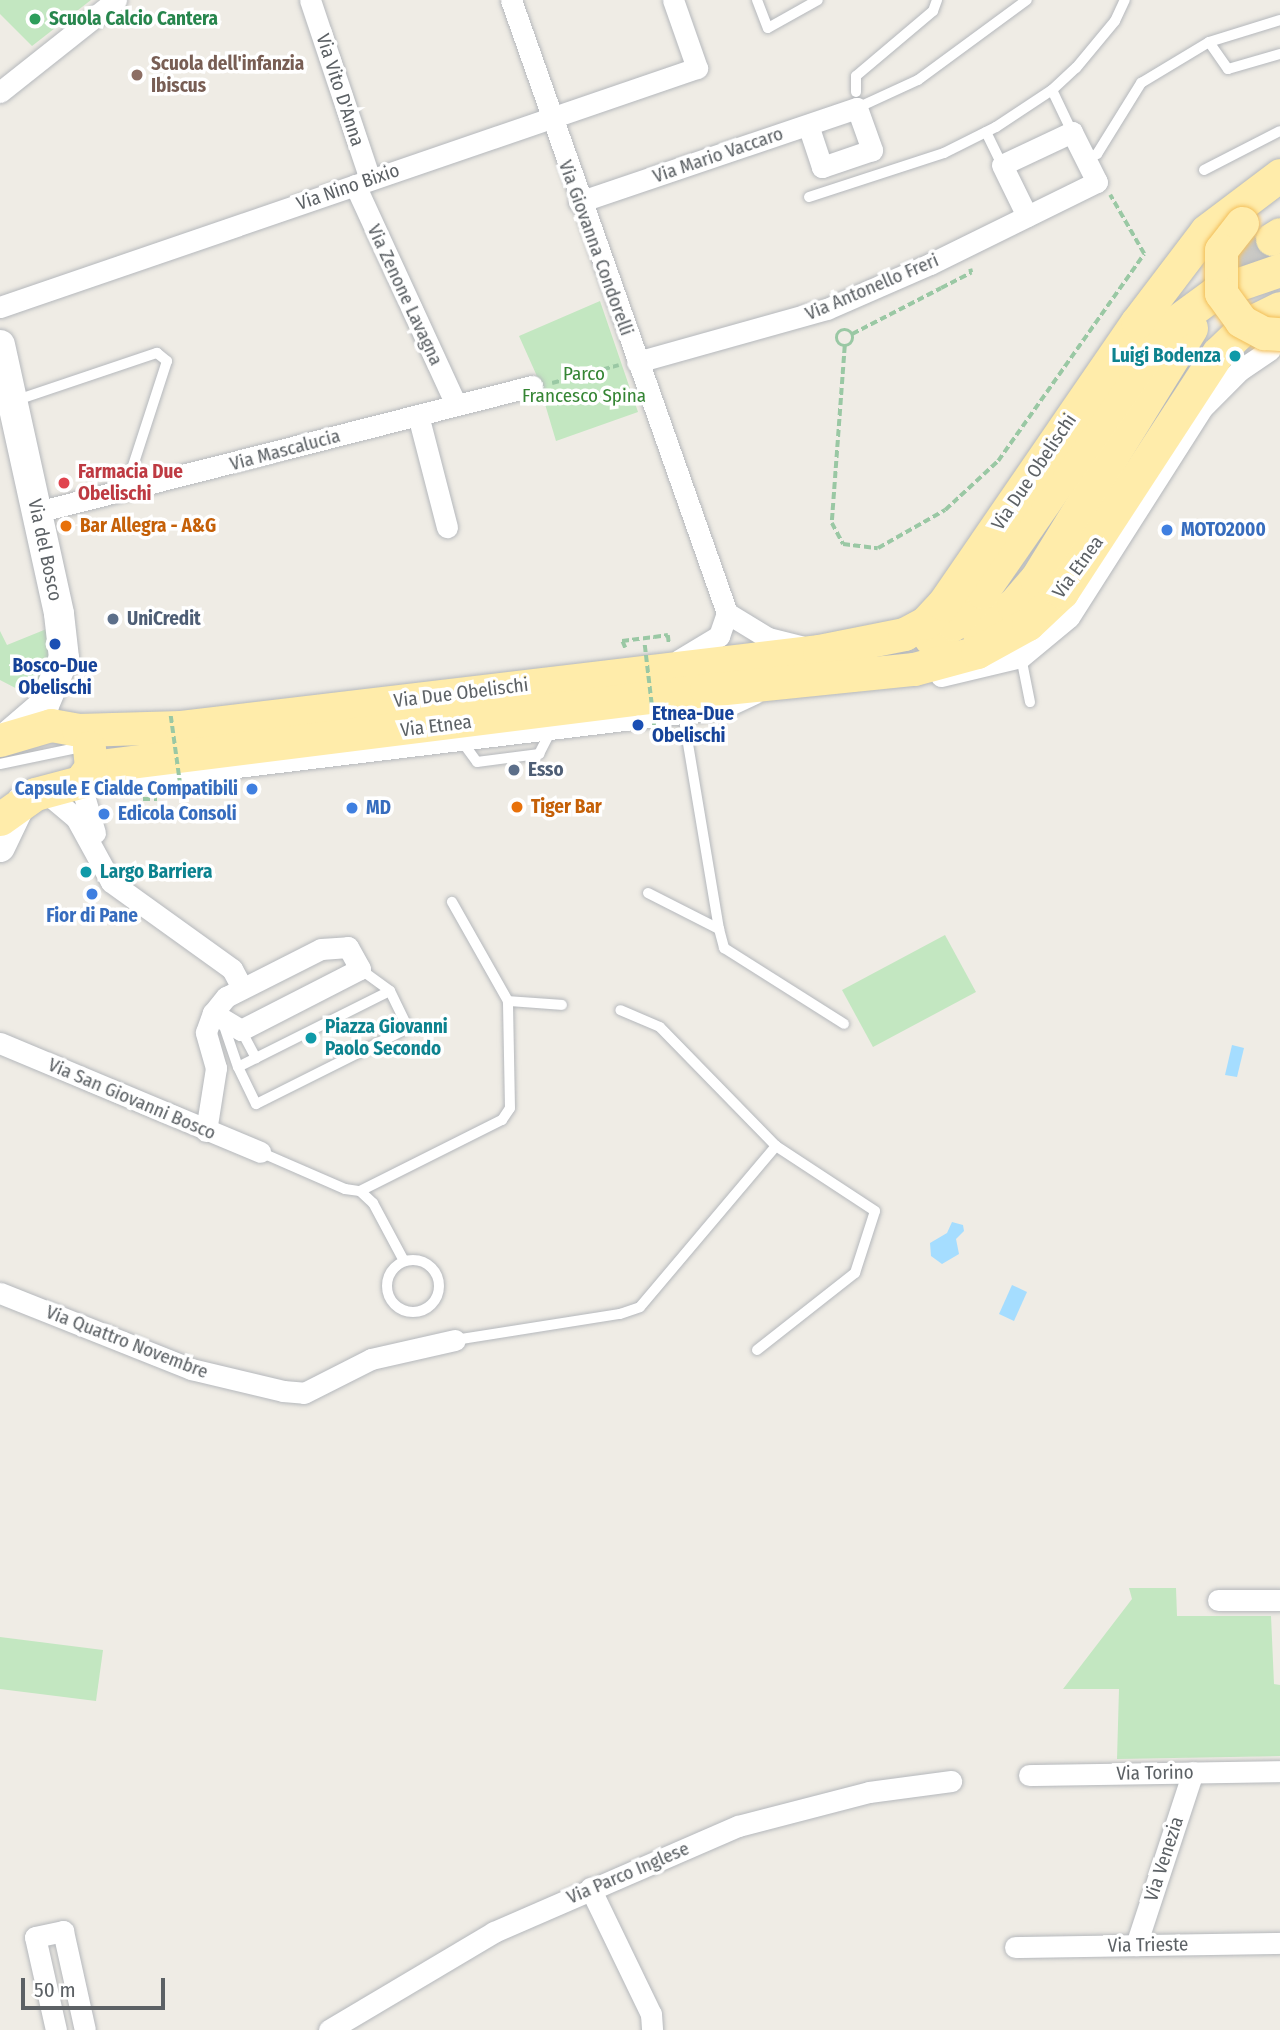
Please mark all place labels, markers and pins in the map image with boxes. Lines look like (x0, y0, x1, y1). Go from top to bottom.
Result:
place label: Scuola Calcio Cantera (49, 8, 218, 30)
marker: Scuola Calcio Cantera (27, 11, 43, 27)
place label: Scuola dell'infanzia Ibiscus (151, 53, 304, 97)
marker: Scuola dell'infanzia Ibiscus (129, 67, 145, 83)
place label: Luigi Bodenza (1111, 345, 1221, 367)
marker: Luigi Bodenza (1227, 348, 1243, 364)
place label: Farmacia Due Obelischi (78, 461, 183, 505)
marker: Farmacia Due Obelischi (56, 475, 72, 491)
place label: Bar Allegra - A&G (80, 515, 216, 537)
marker: Bar Allegra - A&G (58, 518, 74, 534)
place label: MOTO2000 (1181, 519, 1266, 541)
marker: MOTO2000 (1159, 522, 1175, 538)
place label: UniCredit (127, 608, 201, 630)
marker: UniCredit (105, 611, 121, 627)
marker: Bosco-Due Obelischi (47, 636, 63, 652)
place label: Bosco-Due Obelischi (12, 655, 98, 699)
place label: Etnea-Due Obelischi (652, 703, 734, 747)
marker: Etnea-Due Obelischi (630, 717, 646, 733)
place label: Esso (528, 759, 564, 781)
marker: Esso (506, 762, 522, 778)
place label: Capsule E Cialde Compatibili (15, 778, 238, 800)
marker: Capsule E Cialde Compatibili (244, 781, 260, 797)
place label: Tiger Bar (531, 796, 602, 818)
place label: MD (366, 797, 391, 819)
marker: Tiger Bar (509, 799, 525, 815)
marker: MD (344, 800, 360, 816)
place label: Edicola Consoli (118, 803, 237, 825)
marker: Edicola Consoli (96, 806, 112, 822)
place label: Largo Barriera (100, 861, 212, 883)
marker: Largo Barriera (78, 864, 94, 880)
marker: Fior di Pane (84, 886, 100, 902)
place label: Fior di Pane (46, 905, 138, 927)
place label: Piazza Giovanni Paolo Secondo (325, 1016, 448, 1060)
marker: Piazza Giovanni Paolo Secondo (303, 1030, 319, 1046)

